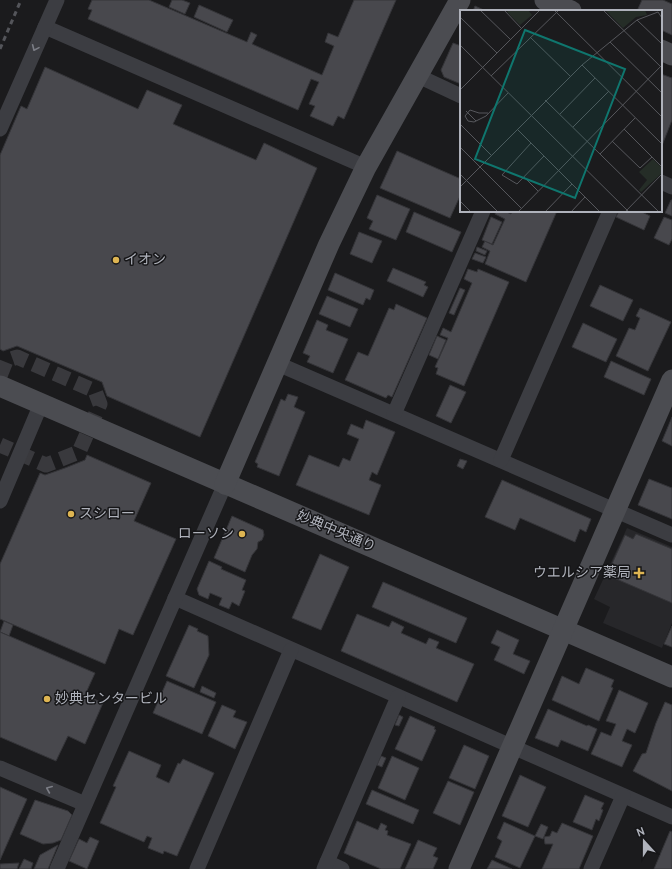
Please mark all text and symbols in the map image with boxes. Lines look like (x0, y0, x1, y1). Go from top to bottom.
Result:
inset map (460, 10, 662, 212)
one-way arrow (32, 45, 40, 52)
place label: イオン (124, 252, 166, 269)
marker: イオン (111, 255, 121, 265)
place label: スシロー (79, 506, 135, 523)
street label: 妙典中央通り (294, 507, 378, 556)
marker: スシロー (66, 509, 76, 519)
place label: ローソン (178, 526, 234, 543)
marker: ローソン (237, 529, 247, 539)
place label: ウエルシア薬局 (533, 565, 631, 582)
marker: ウエルシア薬局 (634, 568, 644, 578)
place label: 妙典センタービル (55, 690, 167, 708)
marker: 妙典センタービル (42, 694, 52, 704)
one-way arrow (45, 786, 53, 794)
north arrow (624, 821, 664, 861)
text: N (635, 825, 647, 841)

